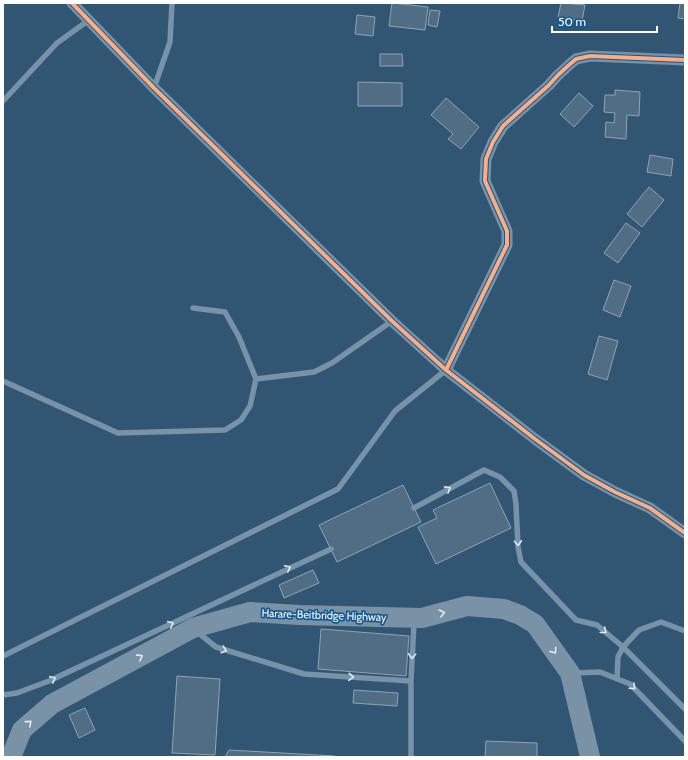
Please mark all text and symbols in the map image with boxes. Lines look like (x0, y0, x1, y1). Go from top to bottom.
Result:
scale bar (552, 8, 657, 34)
text: 50 m (558, 14, 586, 29)
one-way arrow (444, 487, 451, 494)
one-way arrow (513, 540, 522, 546)
one-way arrow (284, 565, 292, 573)
street label: Harare-Beitbridge Highway (261, 606, 387, 624)
one-way arrow (439, 609, 445, 617)
one-way arrow (166, 621, 174, 629)
one-way arrow (600, 627, 607, 634)
one-way arrow (221, 645, 228, 654)
one-way arrow (549, 646, 556, 653)
one-way arrow (408, 653, 416, 659)
one-way arrow (136, 654, 143, 661)
one-way arrow (348, 673, 354, 681)
one-way arrow (49, 676, 56, 684)
one-way arrow (628, 683, 635, 690)
one-way arrow (25, 721, 32, 728)

